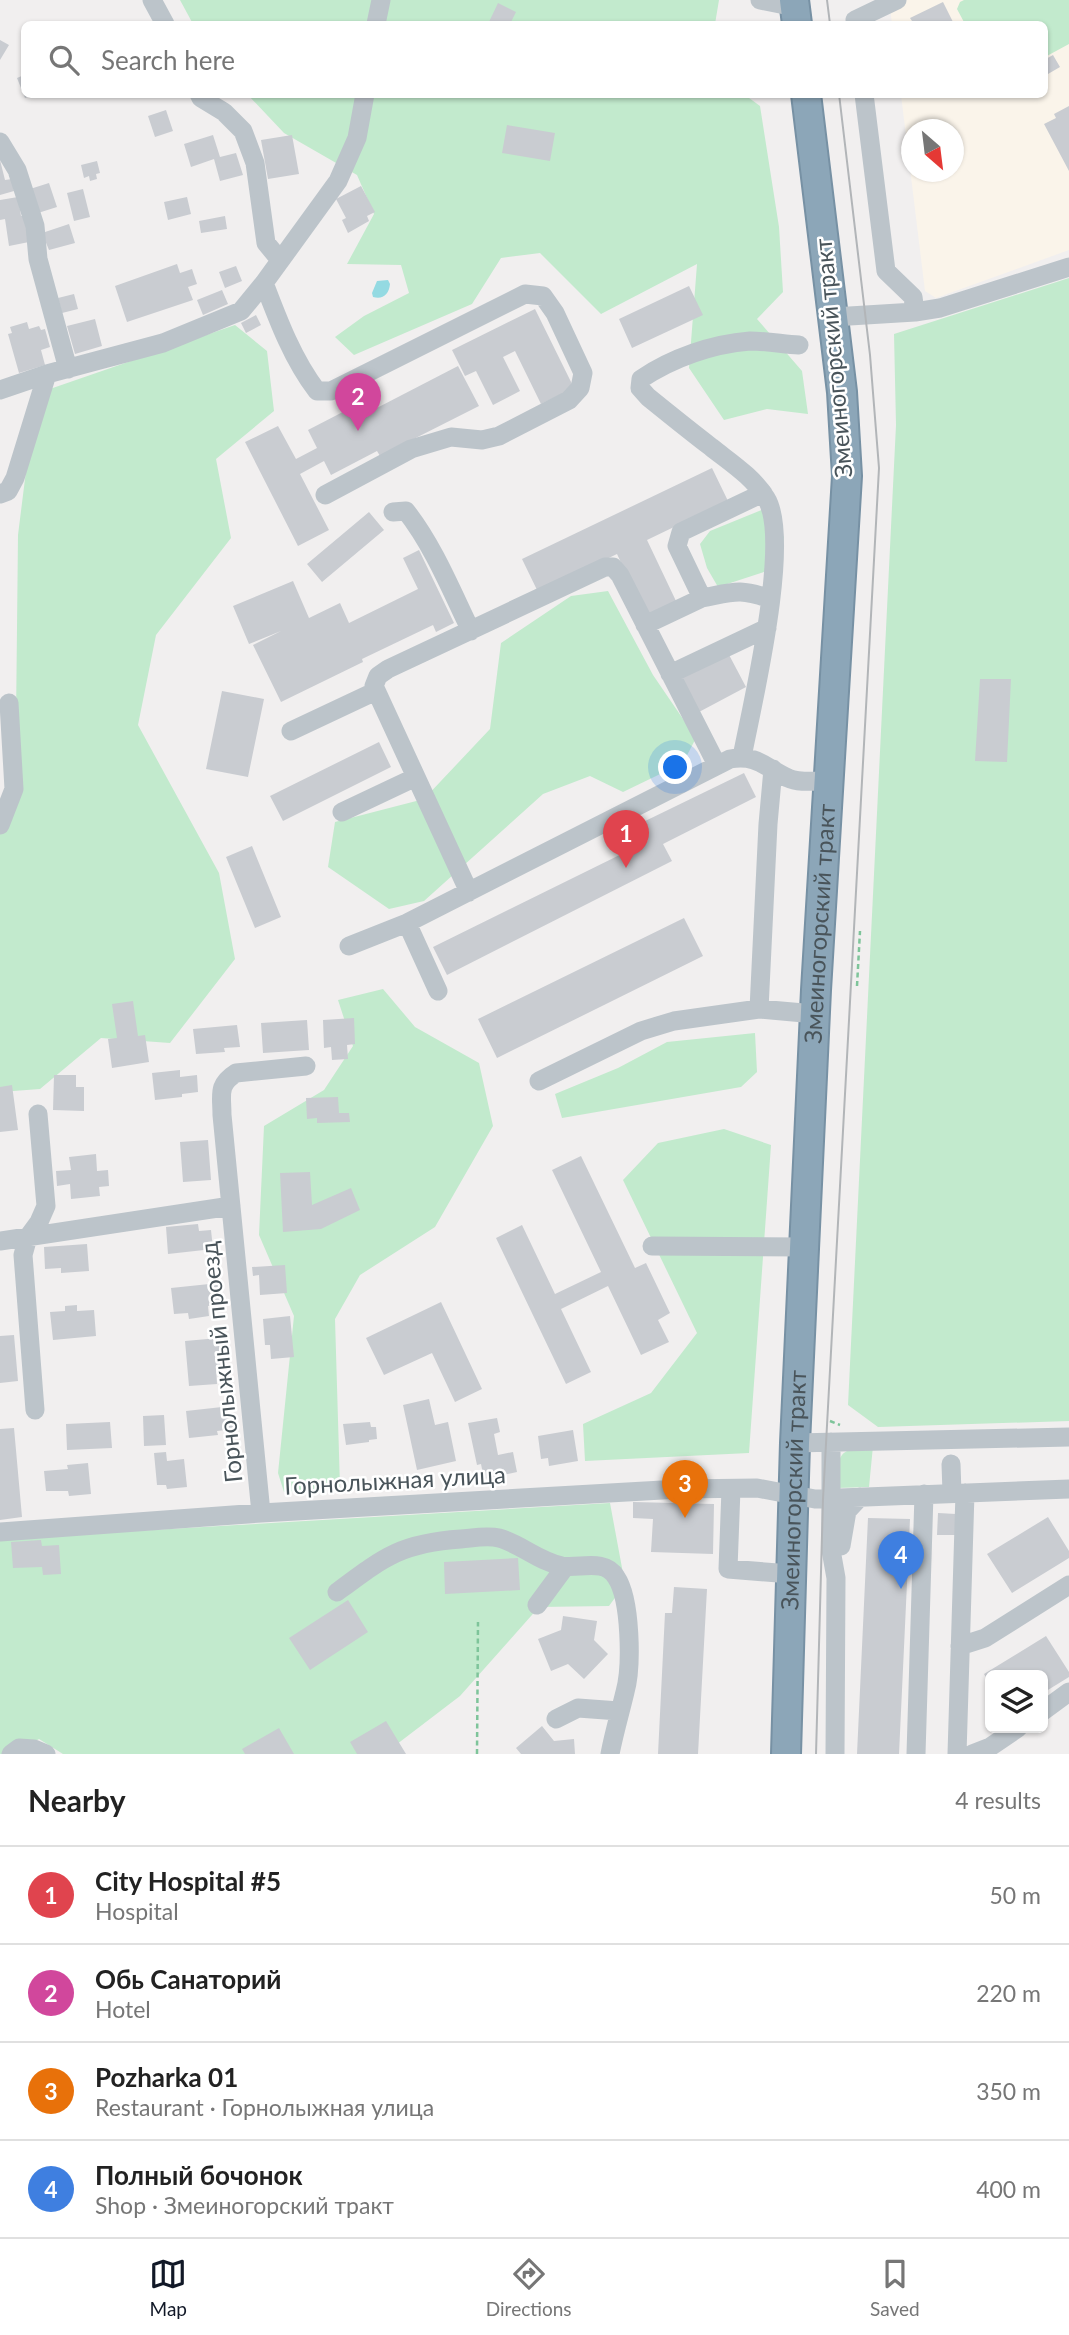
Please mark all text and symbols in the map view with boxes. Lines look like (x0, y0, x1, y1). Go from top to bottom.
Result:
search box (21, 21, 1048, 98)
icon: search (45, 41, 83, 79)
text: Search here (101, 44, 235, 76)
north arrow (901, 119, 964, 182)
street label: Змеиногорский тракт (808, 237, 857, 479)
pin: 2 (335, 373, 381, 431)
your location (658, 750, 692, 784)
street label: Змеиногорский тракт (798, 803, 840, 1044)
pin: 1 (603, 810, 649, 868)
street label: Горнолыжный проезд (193, 1240, 248, 1484)
street label: Змеиногорский тракт (774, 1369, 811, 1611)
street label: Горнолыжная улица (283, 1459, 506, 1500)
pin: 3 (662, 1460, 708, 1518)
pin: 4 (878, 1531, 924, 1589)
map controls (985, 1670, 1048, 1733)
button: layers (985, 1670, 1048, 1733)
text: Nearby (28, 1782, 126, 1818)
text: 4 results (955, 1786, 1041, 1814)
text: City Hospital #5 (95, 1865, 281, 1897)
text: 1 (44, 1881, 58, 1909)
text: 50 m (990, 1881, 1041, 1909)
text: Hospital (95, 1897, 179, 1925)
text: Обь Санаторий (95, 1963, 281, 1995)
text: 2 (44, 1979, 58, 2007)
text: 220 m (976, 1979, 1041, 2007)
text: Hotel (95, 1995, 151, 2023)
text: Pozharka 01 (95, 2061, 238, 2093)
text: 3 (44, 2077, 58, 2105)
text: 350 m (976, 2077, 1041, 2105)
text: Restaurant · Горнолыжная улица (95, 2093, 434, 2121)
text: Полный бочонок (95, 2159, 303, 2191)
text: 4 (44, 2175, 58, 2203)
text: 400 m (976, 2175, 1041, 2203)
text: Shop · Змеиногорский тракт (95, 2191, 394, 2219)
tab: Map (149, 2255, 187, 2320)
tab: Directions (486, 2255, 572, 2320)
tab: Saved (870, 2255, 920, 2320)

